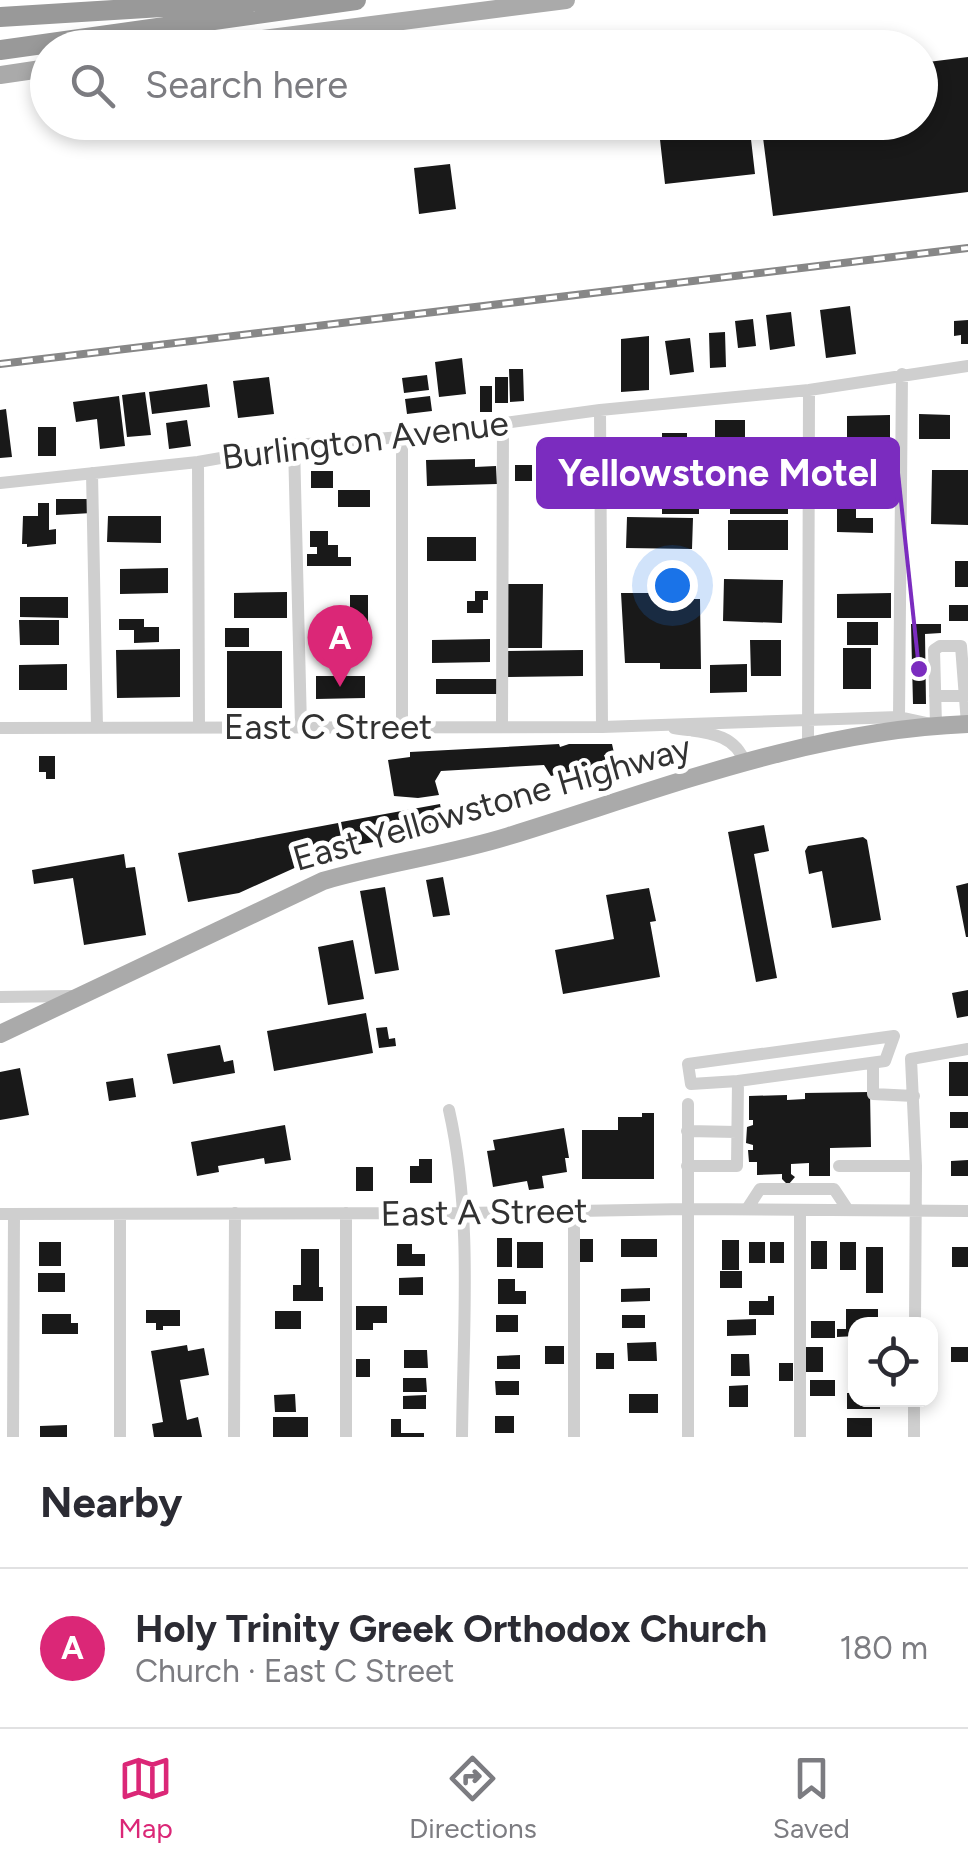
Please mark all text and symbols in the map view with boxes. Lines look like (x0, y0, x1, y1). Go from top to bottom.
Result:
search box (30, 30, 938, 140)
icon: search (65, 58, 120, 113)
text: Search here (145, 62, 348, 108)
street label: Burlington Avenue (219, 402, 511, 478)
callout: Yellowstone Motel (538, 439, 898, 507)
text: Yellowstone Motel (558, 450, 878, 496)
your location (647, 560, 698, 611)
pin: A (308, 604, 372, 687)
street label: East C Street (224, 706, 432, 748)
street label: East Yellowstone Highway (288, 726, 696, 880)
street label: East A Street (380, 1189, 588, 1235)
map controls (848, 1317, 938, 1407)
button: locate (848, 1317, 938, 1407)
text: Nearby (40, 1477, 182, 1528)
text: Holy Trinity Greek Orthodox Church (135, 1606, 767, 1652)
text: A (61, 1629, 84, 1667)
text: 180 m (839, 1629, 928, 1667)
text: Church · East C Street (135, 1652, 454, 1690)
tab: Map (118, 1751, 173, 1845)
tab: Directions (409, 1751, 537, 1845)
tab: Saved (773, 1751, 850, 1845)

